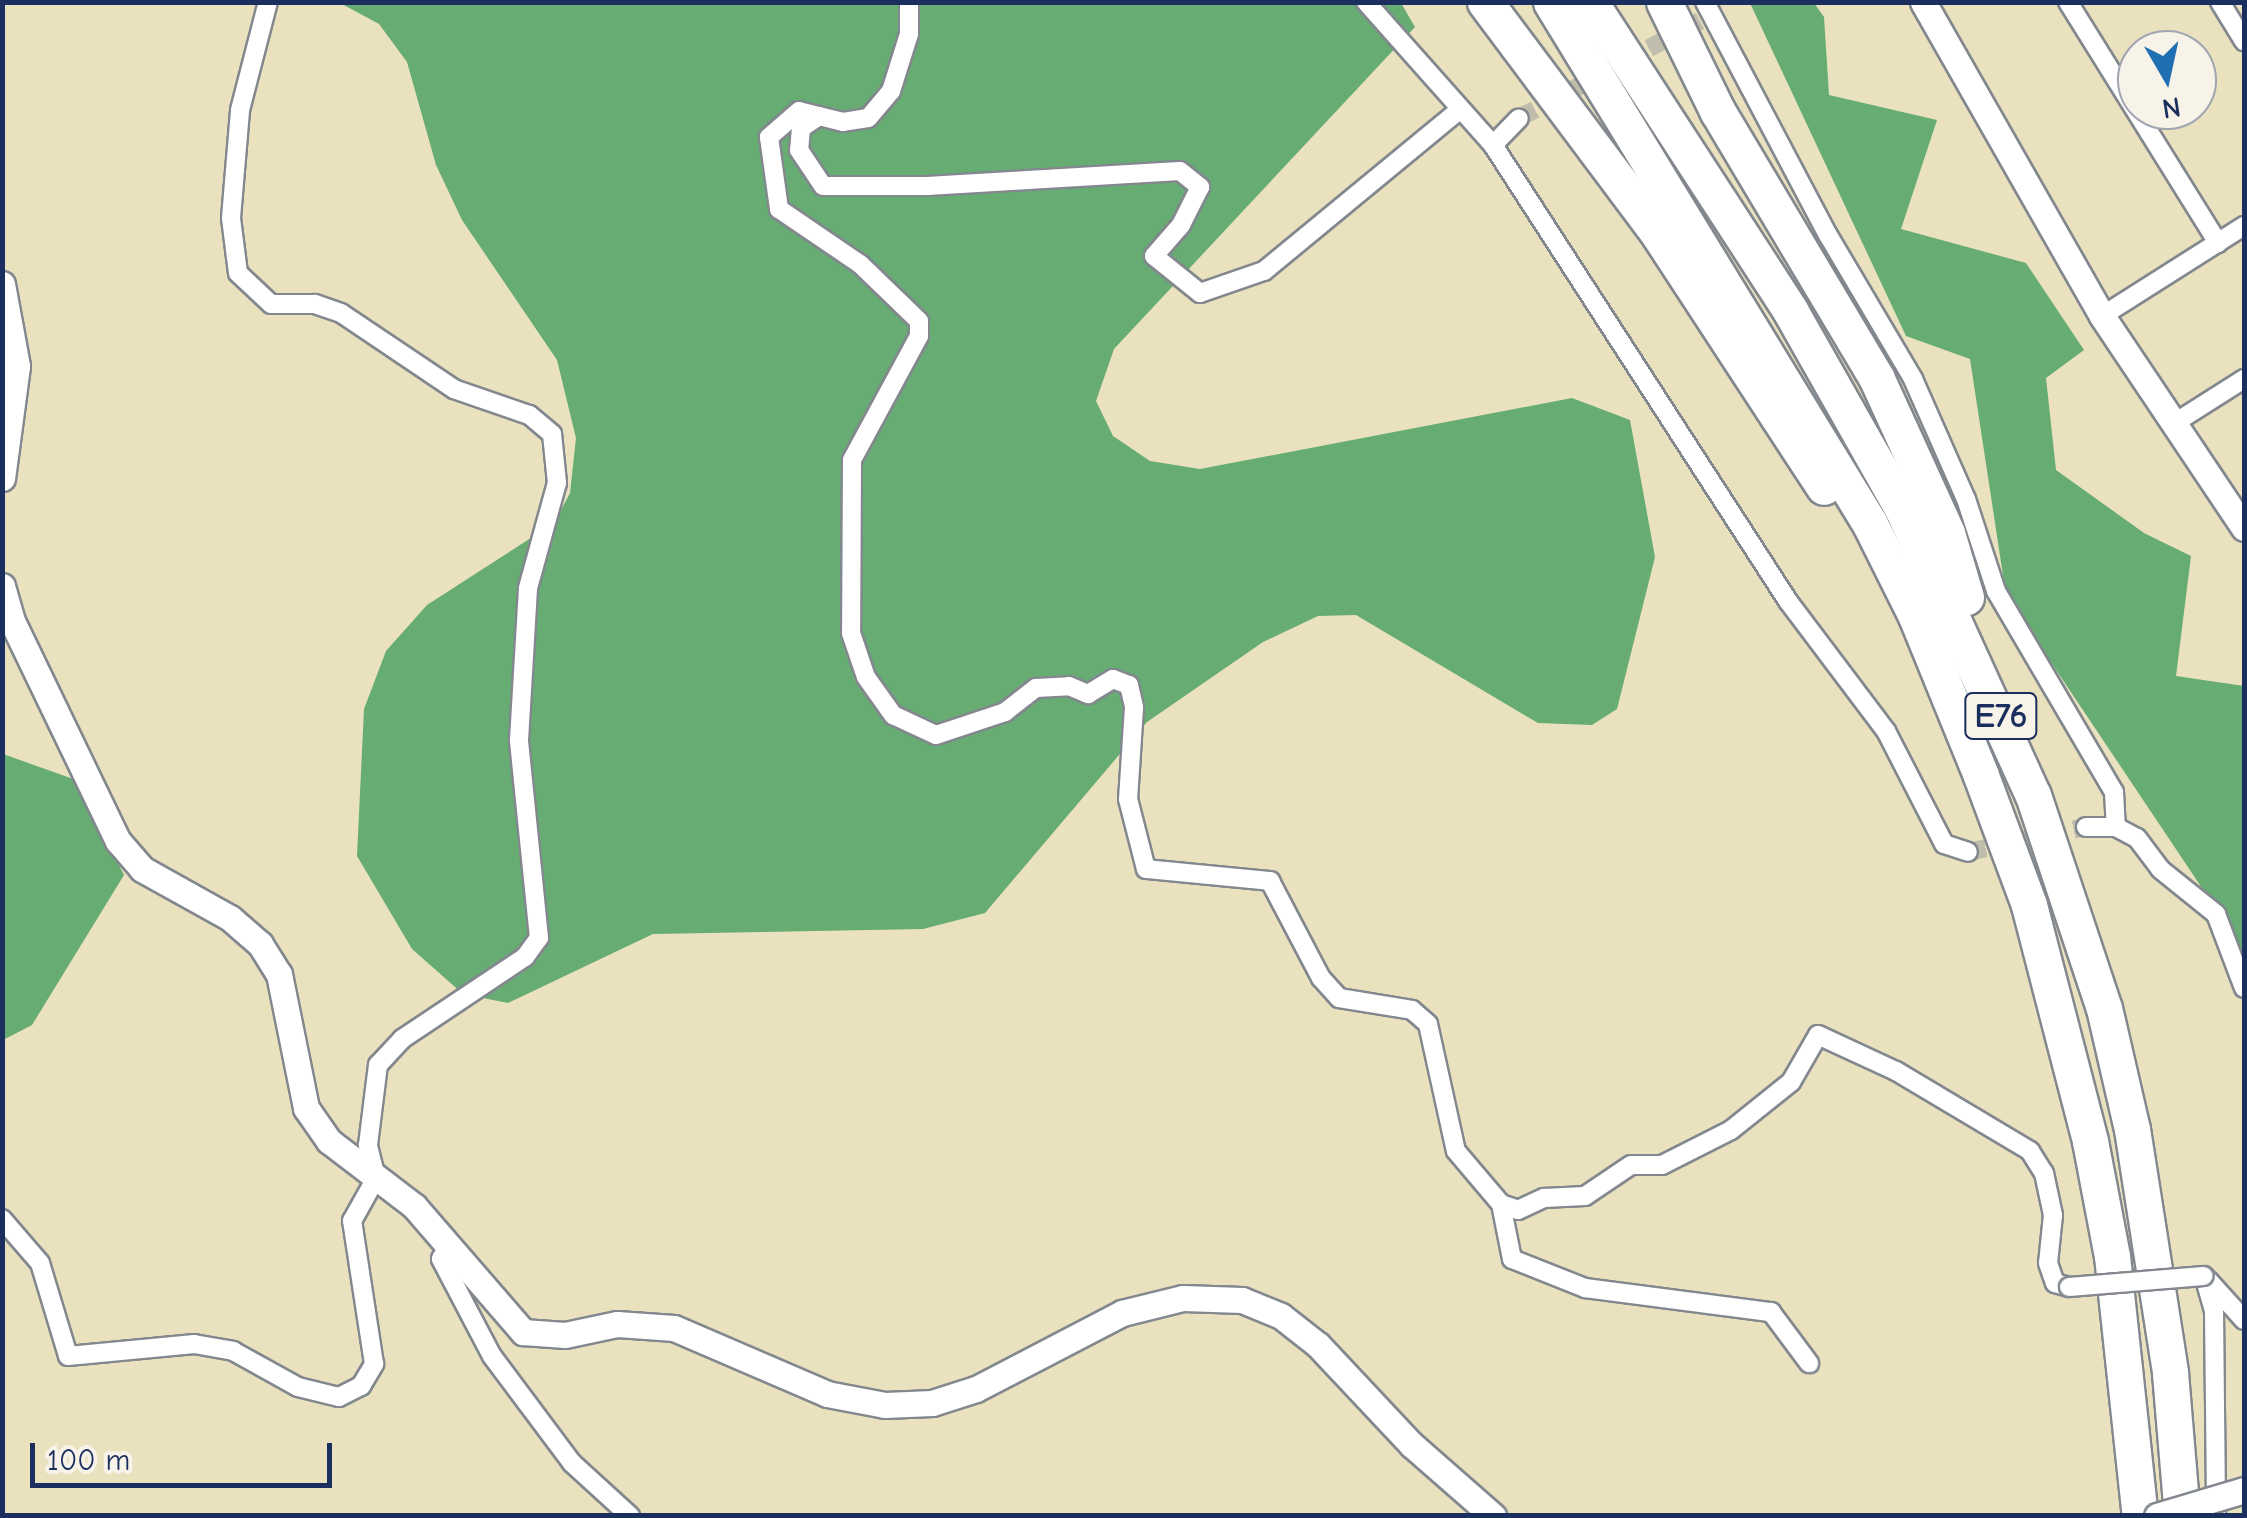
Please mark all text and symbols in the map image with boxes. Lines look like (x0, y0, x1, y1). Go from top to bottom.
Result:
north arrow (2117, 30, 2217, 130)
text: N (2160, 90, 2183, 125)
road number: E76 (1964, 686, 2038, 746)
scale bar (35, 1423, 338, 1485)
text: 100 m (47, 1443, 130, 1478)

